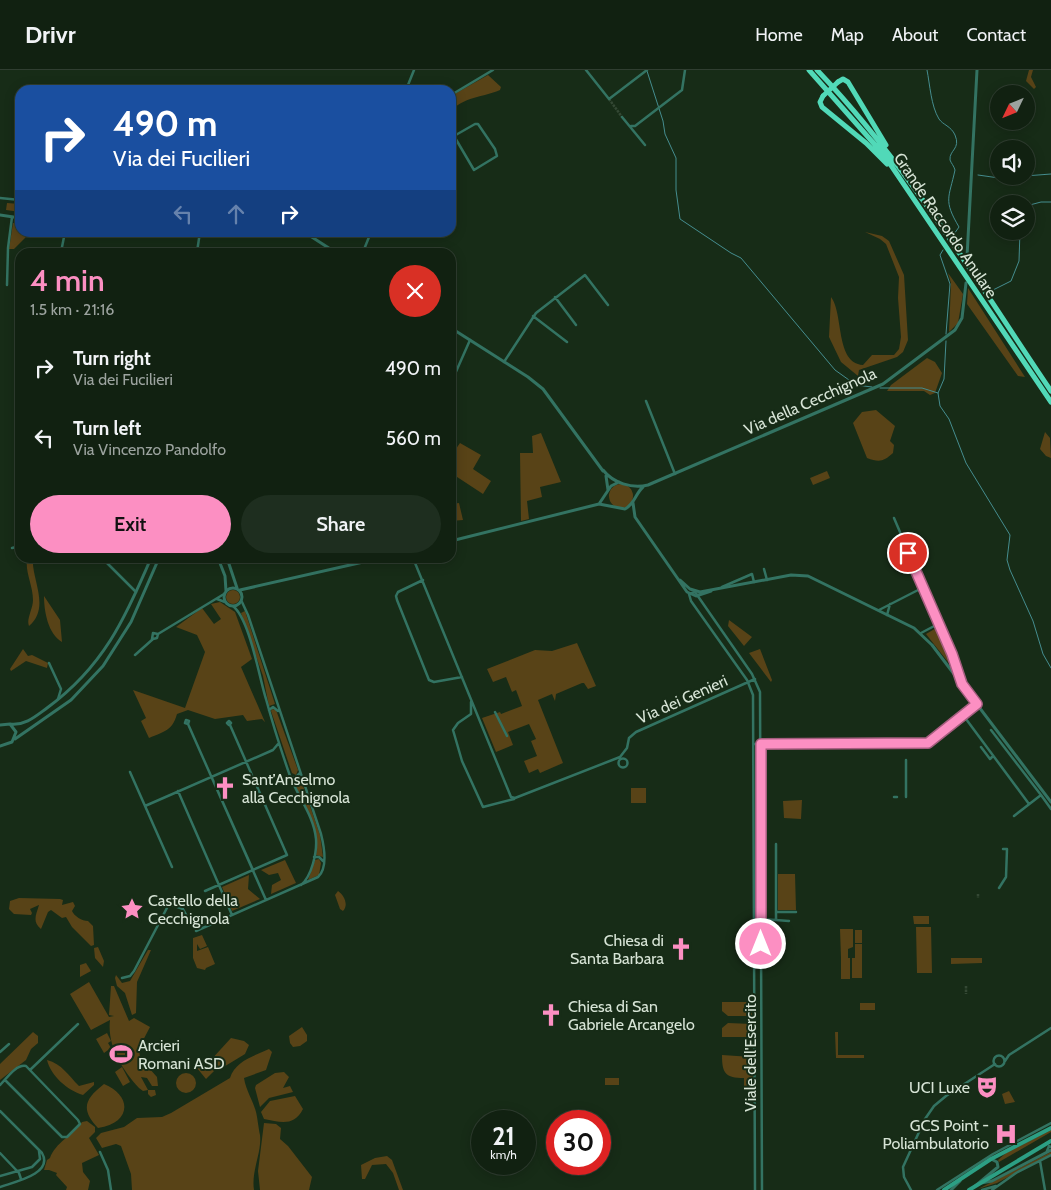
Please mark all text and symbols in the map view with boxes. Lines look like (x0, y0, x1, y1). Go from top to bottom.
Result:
text: Drivr (25, 20, 76, 49)
text: Home (755, 24, 803, 46)
text: Map (831, 24, 864, 46)
text: About (892, 24, 938, 46)
text: Contact (966, 24, 1026, 46)
north arrow (990, 85, 1035, 130)
map controls (990, 85, 1035, 240)
text: 490 m (113, 102, 217, 145)
icon: right (30, 105, 95, 170)
button: sound (990, 140, 1035, 185)
text: Via dei Fucilieri (113, 145, 250, 172)
street label: Grande Raccordo Anulare (890, 149, 1001, 302)
button: layers (990, 195, 1035, 240)
icon: left (169, 200, 197, 228)
icon: ahead (222, 200, 250, 228)
icon: right (275, 200, 303, 228)
text: 4 min (30, 262, 105, 299)
button: close (389, 265, 441, 317)
text: 1.5 km · 21:16 (30, 300, 114, 319)
text: Turn right (73, 347, 151, 370)
icon: right (30, 354, 58, 382)
text: 490 m (385, 357, 441, 380)
street label: Via della Cecchignola (741, 364, 879, 439)
text: Via dei Fucilieri (73, 370, 173, 389)
text: Turn left (73, 417, 141, 440)
icon: left (30, 424, 58, 452)
text: 560 m (386, 427, 441, 450)
text: Via Vincenzo Pandolfo (73, 440, 226, 459)
button: Exit (30, 495, 231, 553)
button: Share (241, 495, 441, 553)
pin (887, 532, 929, 574)
icon: arrive (894, 539, 922, 567)
street label: Via dei Genieri (634, 671, 730, 728)
place label: Sant’Anselmo alla Cecchignola (242, 770, 350, 807)
church icon: Sant’Anselmo alla Cecchignola (212, 775, 238, 801)
place label: Castello della Cecchignola (148, 891, 238, 928)
place icon: Castello della Cecchignola (119, 896, 145, 922)
position arrow (734, 917, 786, 969)
place label: Chiesa di Santa Barbara (570, 931, 664, 968)
church icon: Chiesa di Santa Barbara (668, 936, 694, 962)
street label: Viale dell'Esercito (741, 994, 760, 1112)
place label: Chiesa di San Gabriele Arcangelo (568, 997, 695, 1034)
church icon: Chiesa di San Gabriele Arcangelo (538, 1002, 564, 1028)
place label: Arcieri Romani ASD (138, 1036, 225, 1073)
sports icon: Arcieri Romani ASD (108, 1041, 134, 1067)
theatre icon: UCI Luxe (974, 1074, 1000, 1100)
place label: UCI Luxe (909, 1078, 970, 1097)
speed limit sign: 30 (546, 1110, 611, 1175)
place label: GCS Point - Poliambulatorio (882, 1116, 989, 1153)
text: 21 (492, 1121, 515, 1151)
hospital icon: GCS Point - Poliambulatorio (993, 1121, 1019, 1147)
text: km/h (490, 1147, 517, 1162)

